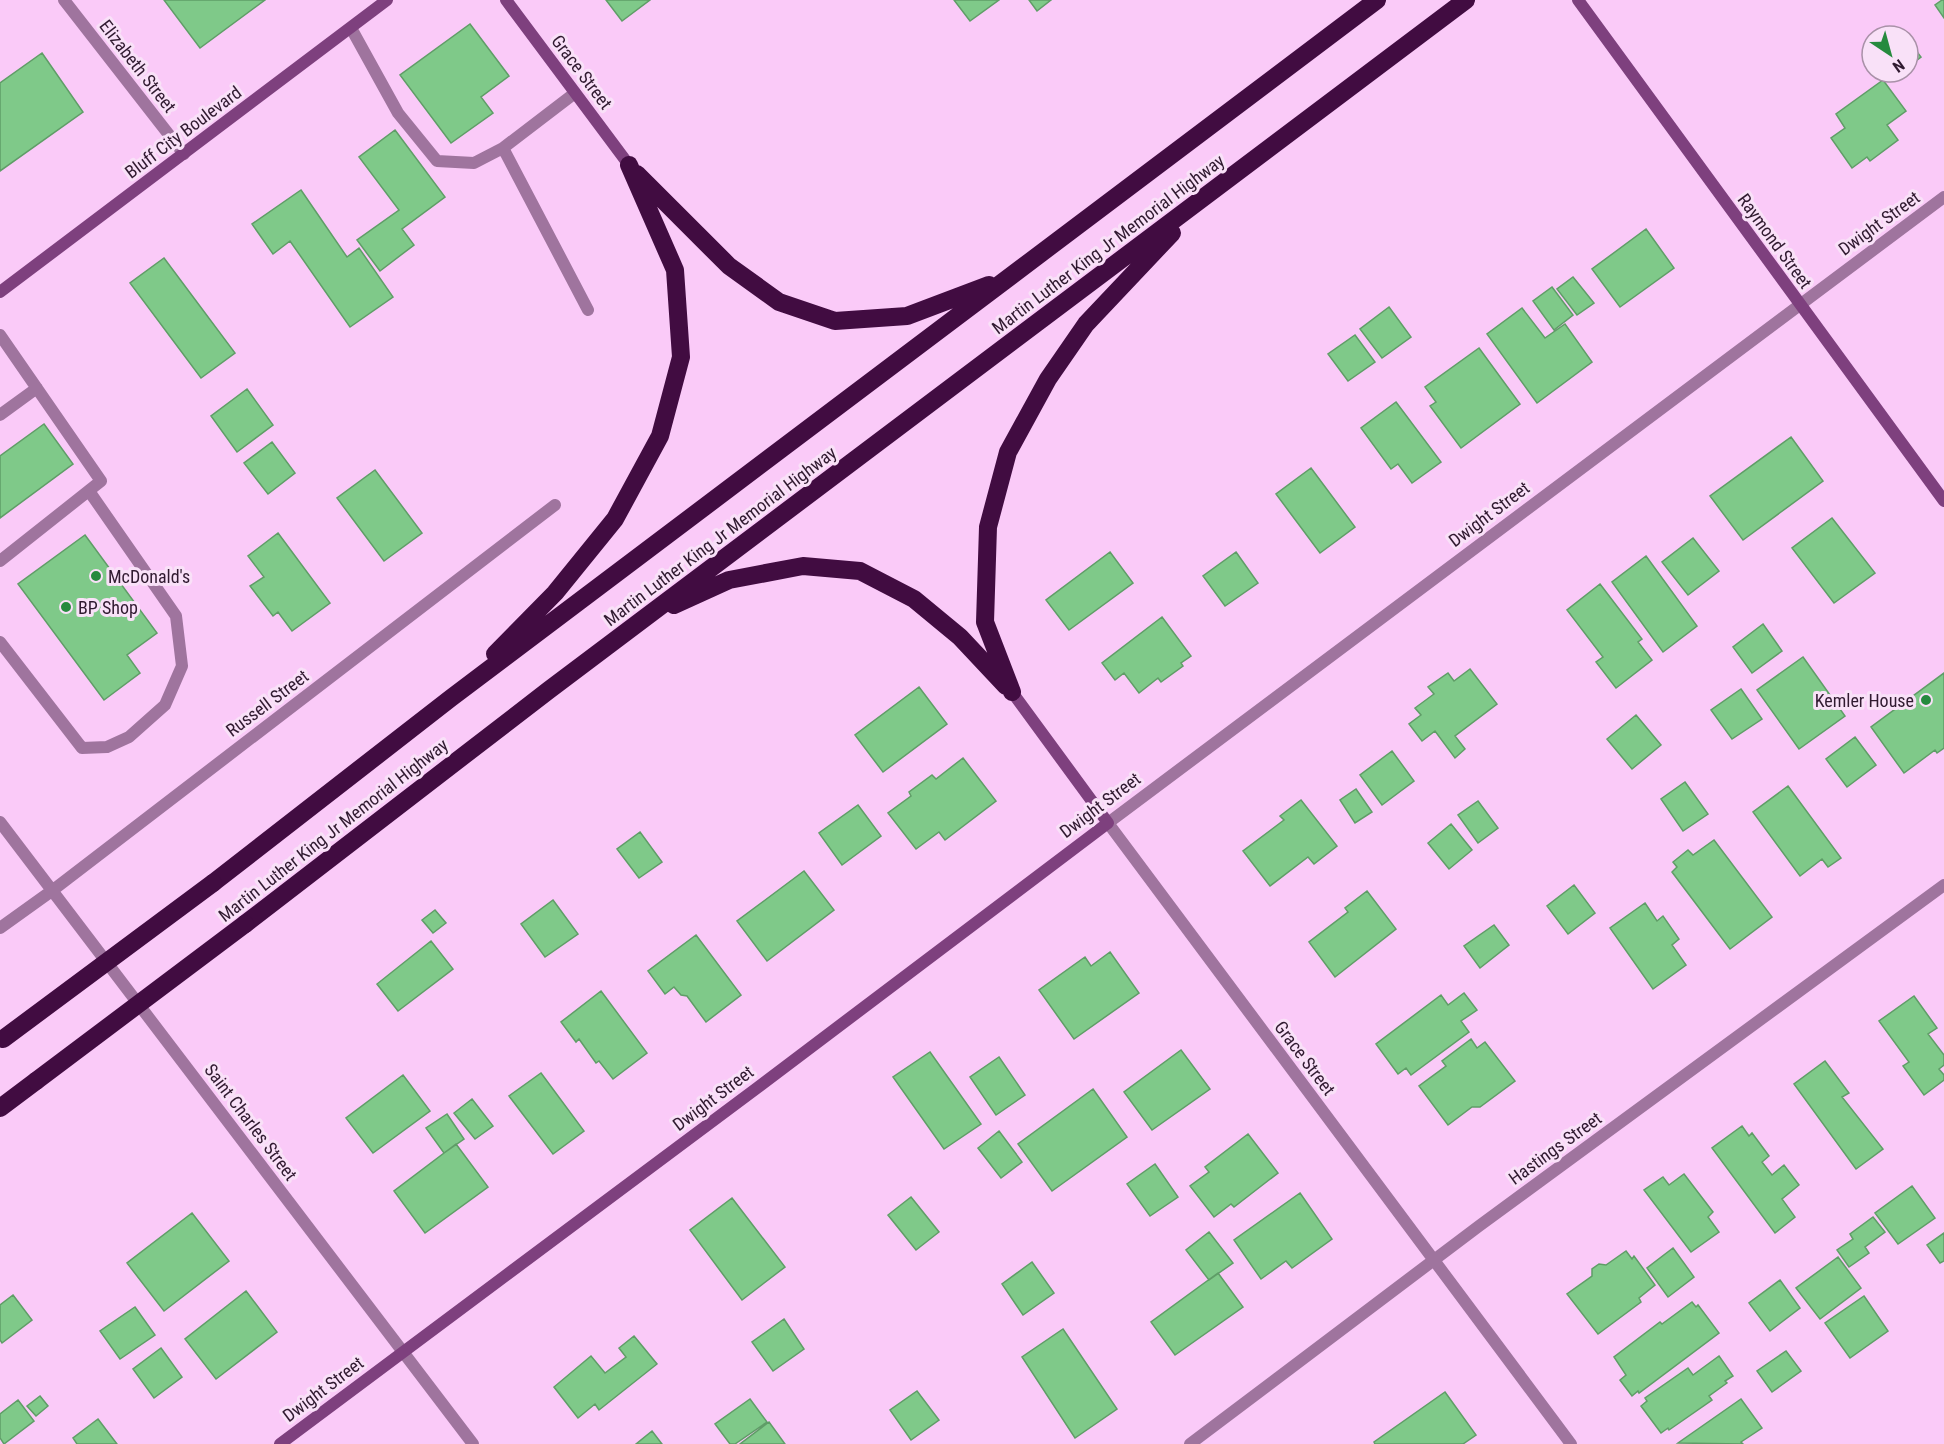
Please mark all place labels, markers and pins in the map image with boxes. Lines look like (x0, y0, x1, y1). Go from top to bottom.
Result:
place label: McDonald's (108, 566, 190, 587)
marker: McDonald's (89, 569, 103, 583)
place label: BP Shop (78, 597, 138, 618)
marker: BP Shop (59, 600, 73, 614)
place label: Kemler House (1815, 690, 1914, 711)
marker: Kemler House (1919, 693, 1933, 707)

